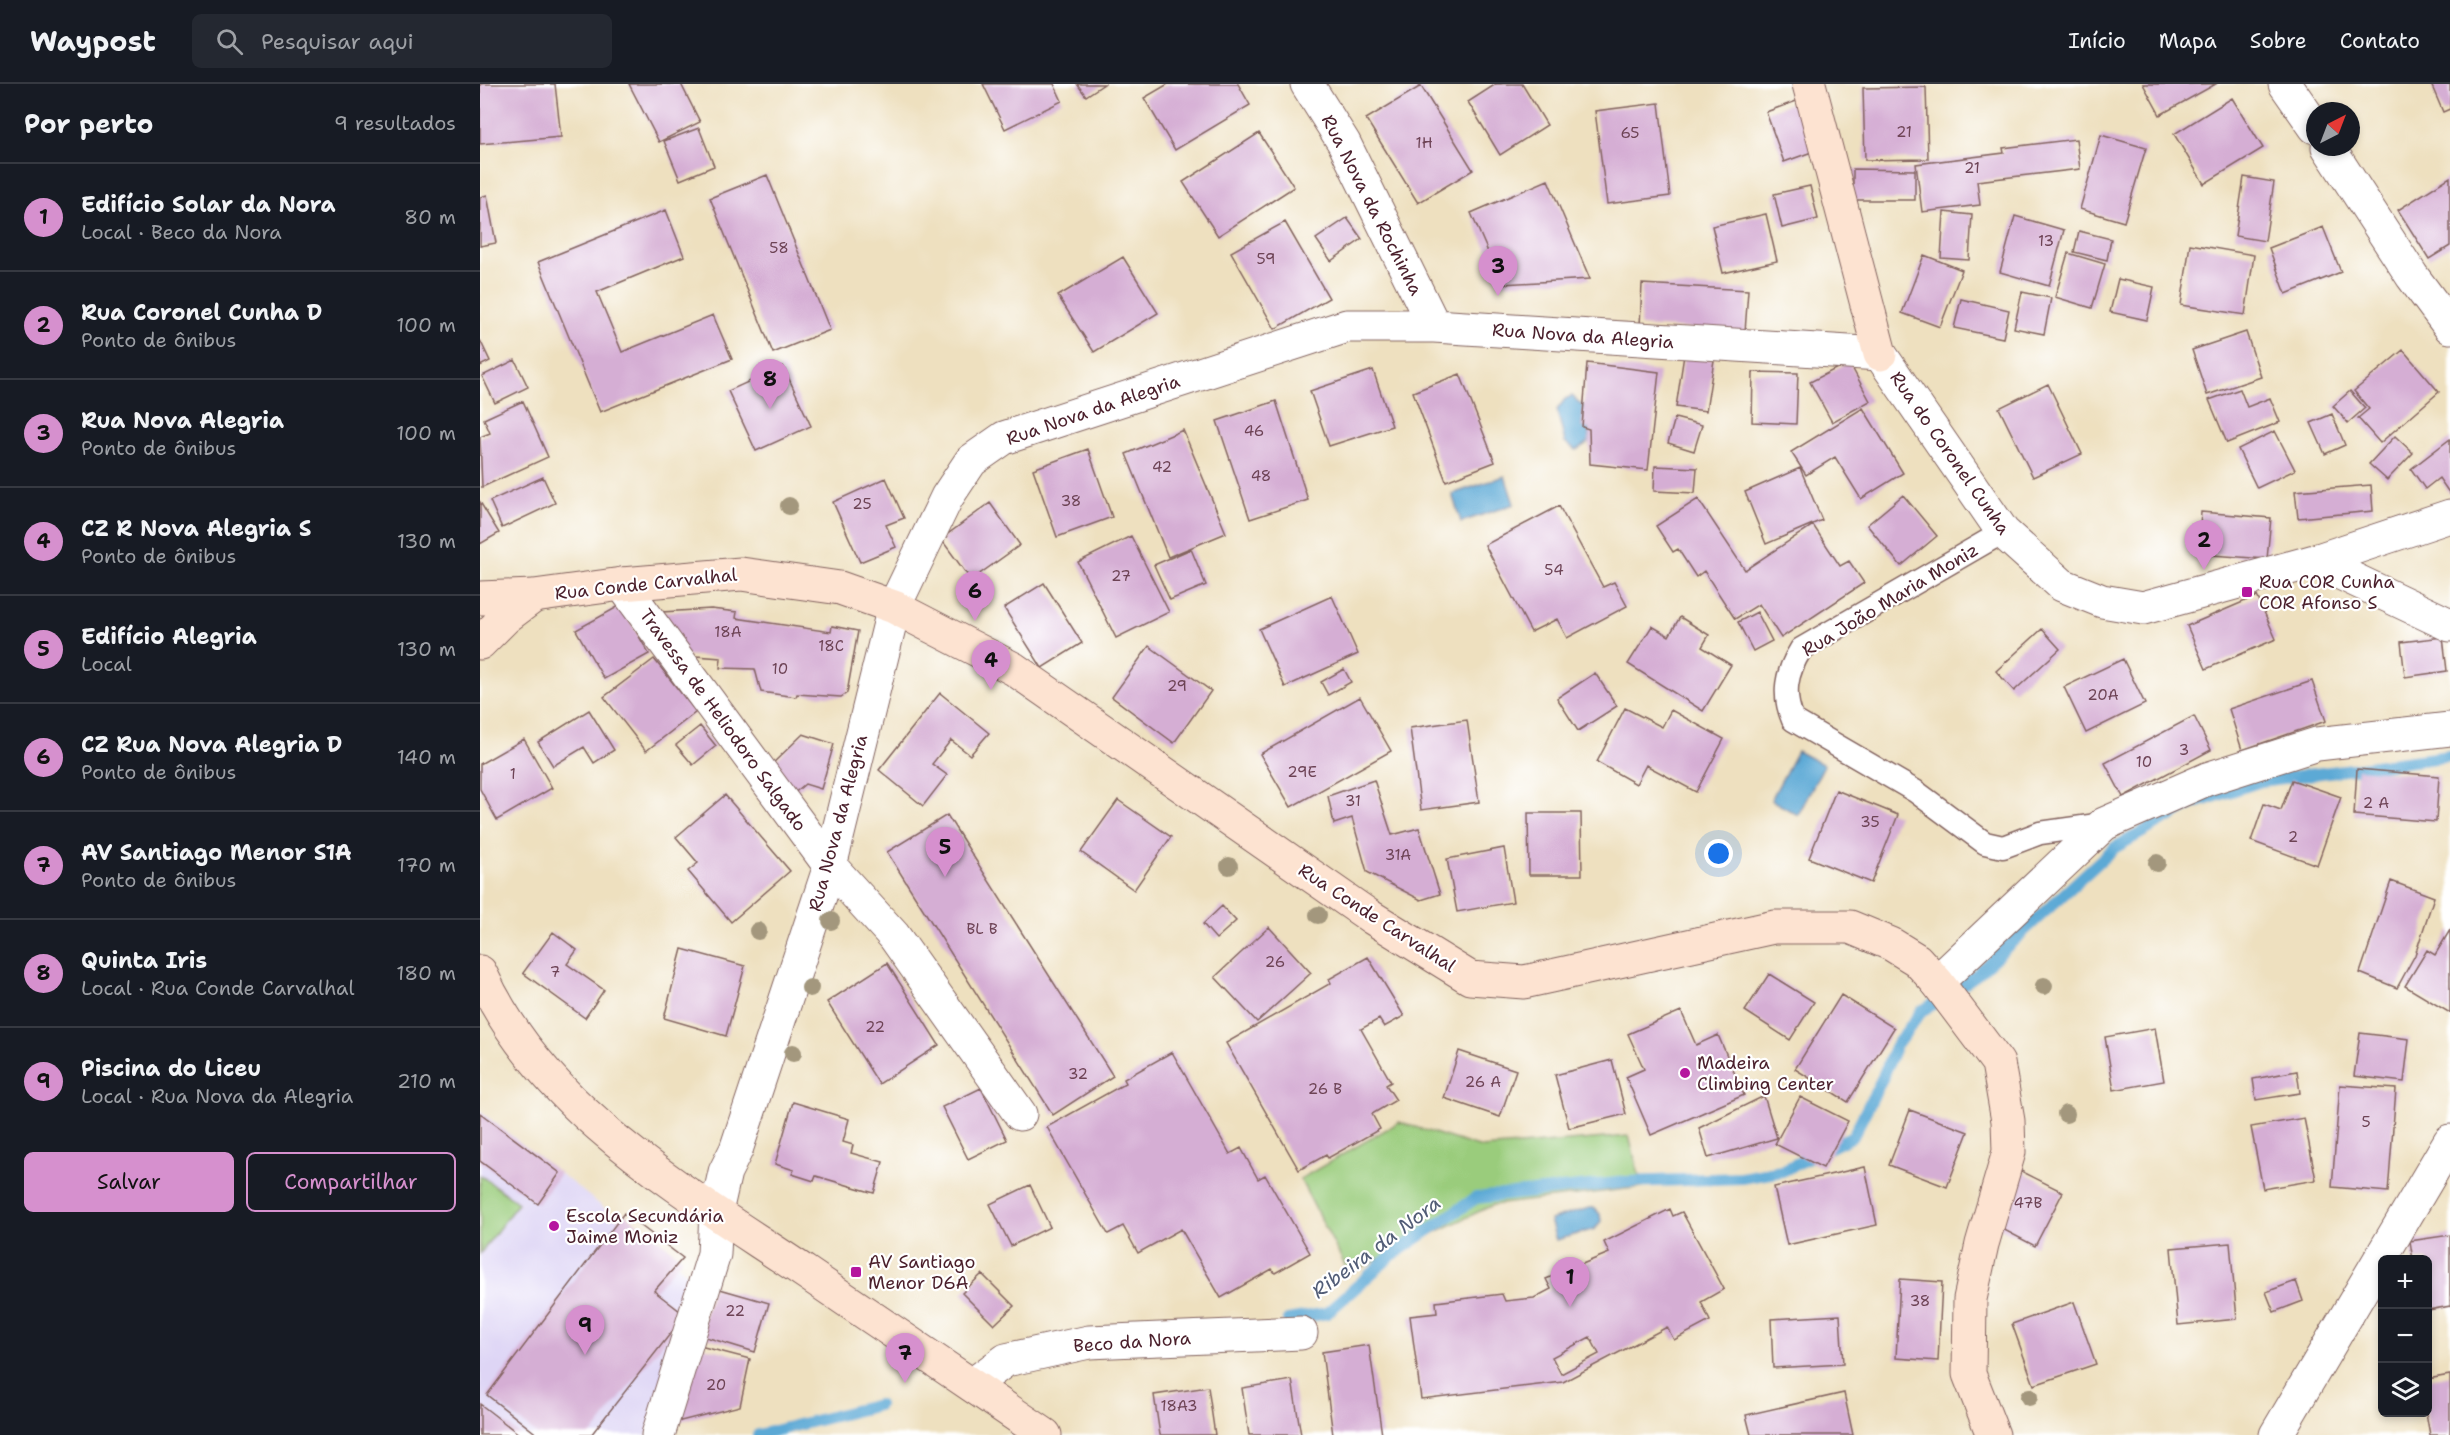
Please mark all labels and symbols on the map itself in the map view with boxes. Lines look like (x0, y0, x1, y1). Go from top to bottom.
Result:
north arrow (2306, 102, 2360, 156)
street label: Rua Nova da Rochinha (1316, 111, 1428, 299)
house number: 21 (1896, 122, 1912, 142)
house number: 65 (1620, 123, 1640, 143)
house number: 1H (1415, 133, 1433, 153)
house number: 21 (1964, 158, 1980, 178)
house number: 13 (2038, 231, 2054, 251)
house number: 58 (769, 238, 789, 258)
pin: 3 (1478, 246, 1518, 296)
house number: 59 (1257, 249, 1275, 269)
street label: Rua Nova da Alegria (1491, 318, 1675, 354)
pin: 8 (750, 360, 790, 409)
street label: Rua do Coronel Cunha (1884, 367, 2016, 539)
street label: Rua Nova da Alegria (1003, 369, 1183, 451)
house number: 46 (1244, 421, 1264, 441)
house number: 42 (1152, 457, 1172, 477)
house number: 48 (1251, 466, 1271, 486)
house number: 38 (1061, 491, 1081, 511)
house number: 25 (852, 494, 872, 514)
pin: 2 (2184, 520, 2224, 570)
street label: Rua João Maria Moniz (1797, 538, 1983, 662)
house number: 54 (1544, 560, 1564, 580)
street label: Rua Conde Carvalhal (554, 562, 739, 606)
house number: 27 (1111, 566, 1131, 586)
place label: Rua COR Cunha COR Afonso S (2259, 570, 2395, 615)
pin: 6 (956, 572, 994, 621)
marker: Rua COR Cunha COR Afonso S (2240, 585, 2254, 599)
street label: Travessa de Heliodoro Salgado (634, 604, 812, 836)
house number: 18A (714, 622, 742, 642)
house number: 18C (818, 636, 844, 656)
pin: 4 (972, 640, 1010, 690)
house number: 10 (772, 659, 788, 679)
house number: 29 (1167, 676, 1187, 696)
house number: 20A (2087, 685, 2119, 705)
street label: Rua Nova da Alegria (803, 732, 873, 914)
house number: 3 (2179, 740, 2189, 760)
house number: 10 (2136, 752, 2152, 772)
house number: 29E (1287, 762, 1317, 782)
house number: 1 (510, 764, 516, 784)
house number: 31 (1345, 791, 1361, 811)
house number: 2 A (2363, 793, 2389, 813)
house number: 35 (1860, 812, 1880, 832)
house number: 2 (2288, 827, 2298, 847)
pin: 5 (926, 828, 964, 877)
your location (1704, 839, 1733, 868)
house number: 31A (1385, 845, 1411, 865)
street label: Rua Conde Carvalhal (1294, 858, 1461, 978)
house number: BL B (966, 919, 998, 939)
house number: 26 (1265, 952, 1285, 972)
house number: 7 (550, 962, 560, 982)
house number: 22 (865, 1017, 885, 1037)
place label: Madeira Climbing Center (1697, 1051, 1834, 1096)
house number: 32 (1068, 1064, 1088, 1084)
marker: Madeira Climbing Center (1678, 1066, 1692, 1080)
house number: 26 A (1465, 1072, 1501, 1092)
house number: 26 B (1308, 1079, 1342, 1099)
house number: 5 (2361, 1112, 2371, 1132)
water label: Ribeira da Nora (1306, 1190, 1446, 1304)
house number: 47B (2014, 1193, 2043, 1213)
place label: Escola Secundária Jaime Moniz (566, 1204, 724, 1249)
marker: Escola Secundária Jaime Moniz (547, 1219, 561, 1233)
place label: AV Santiago Menor D6A (868, 1250, 975, 1295)
pin: 1 (1550, 1258, 1590, 1307)
marker: AV Santiago Menor D6A (849, 1265, 863, 1279)
house number: 38 (1910, 1291, 1930, 1311)
house number: 22 (725, 1301, 745, 1321)
pin: 9 (566, 1306, 604, 1355)
street label: Beco da Nora (1072, 1326, 1192, 1358)
pin: 7 (886, 1334, 924, 1383)
house number: 20 (706, 1375, 726, 1395)
house number: 18A3 (1160, 1396, 1198, 1416)

